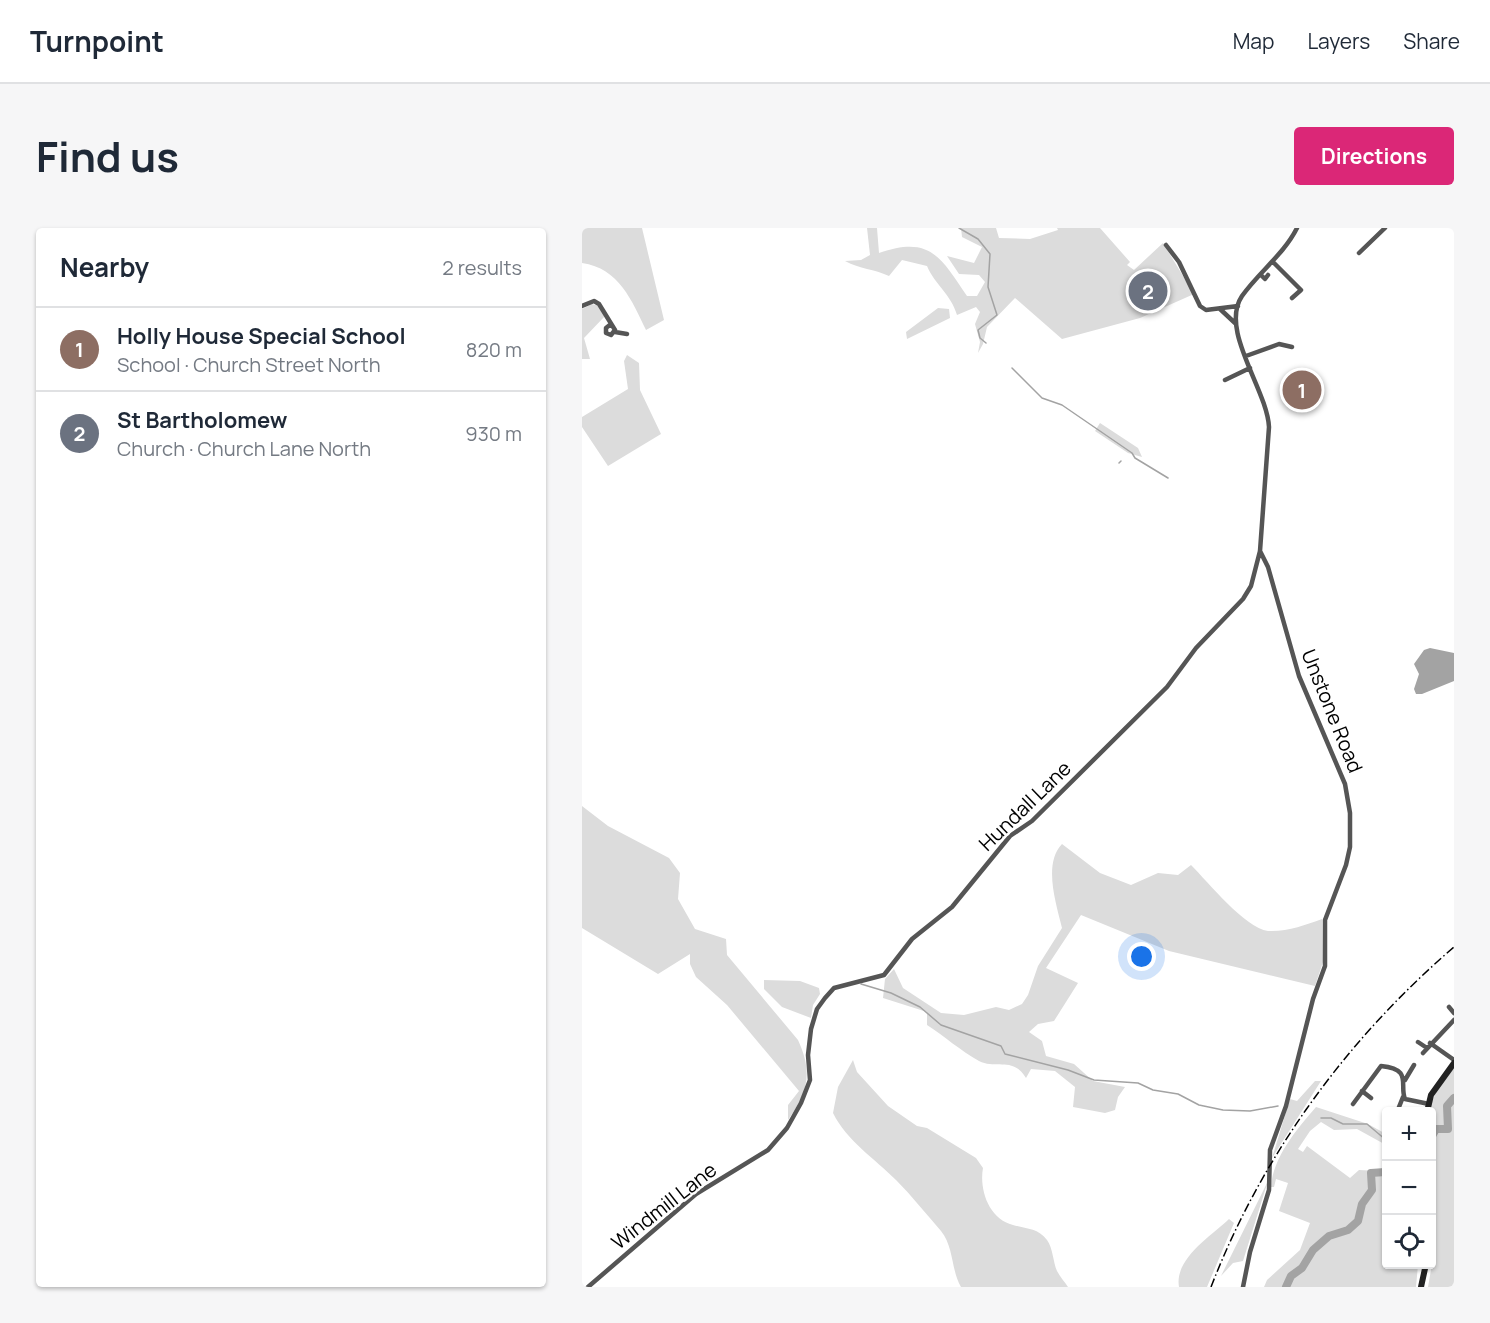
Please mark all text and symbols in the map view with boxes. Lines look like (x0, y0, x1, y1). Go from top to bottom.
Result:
text: Turnpoint (30, 22, 164, 60)
text: Map (1233, 27, 1274, 55)
text: Layers (1307, 27, 1370, 55)
text: Share (1403, 27, 1460, 55)
text: Find us (36, 127, 179, 185)
button: Directions (1294, 127, 1454, 185)
text: Nearby (60, 249, 149, 285)
text: 2 results (442, 254, 522, 281)
pin: 2 (1128, 268, 1168, 314)
text: Holly House Special School (117, 321, 406, 351)
text: 1 (75, 336, 84, 363)
text: 820 m (466, 336, 522, 363)
text: School · Church Street North (117, 351, 381, 378)
pin: 1 (1282, 368, 1322, 412)
text: St Bartholomew (117, 405, 287, 435)
text: 2 (74, 420, 85, 447)
text: 930 m (465, 420, 522, 447)
text: Church · Church Lane North (117, 435, 371, 462)
street label: Unstone Road (1295, 645, 1369, 776)
street label: Hundall Lane (973, 755, 1077, 857)
your location (1127, 942, 1156, 971)
map controls (1382, 1107, 1436, 1269)
button: + (1382, 1107, 1436, 1161)
street label: Windmill Lane (606, 1156, 722, 1255)
button: − (1382, 1161, 1436, 1215)
button: locate (1382, 1215, 1436, 1269)

